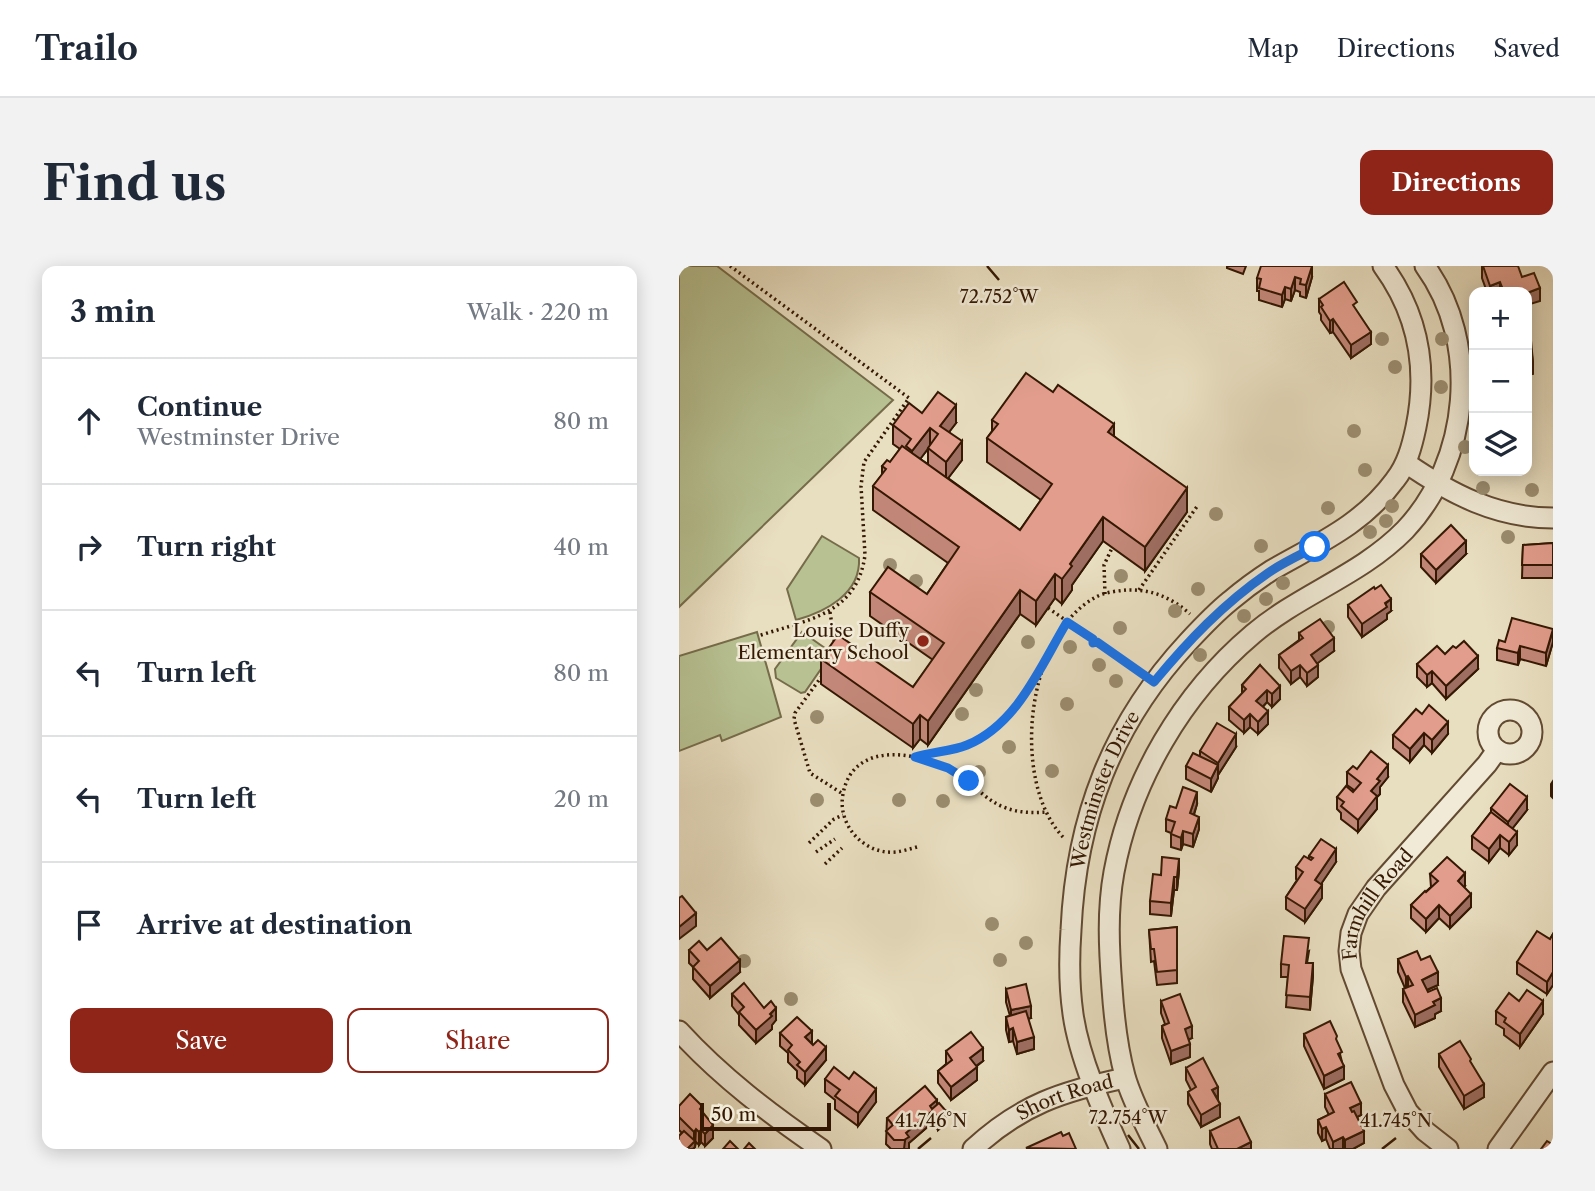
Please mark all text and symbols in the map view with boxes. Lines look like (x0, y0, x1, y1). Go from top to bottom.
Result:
text: Trailo (35, 28, 138, 69)
text: Map (1247, 34, 1299, 63)
text: Directions (1337, 34, 1455, 63)
text: Saved (1493, 34, 1560, 63)
button: Directions (1360, 150, 1553, 215)
text: Find us (42, 152, 226, 213)
text: 72.752°W (960, 286, 1039, 308)
map controls (1469, 287, 1532, 476)
button: + (1469, 287, 1532, 350)
text: 3 min (70, 293, 156, 330)
text: Walk · 220 m (467, 298, 609, 326)
button: − (1469, 350, 1532, 413)
text: Continue (137, 391, 262, 423)
icon: ahead (70, 402, 108, 440)
text: 80 m (553, 407, 609, 435)
button: layers (1469, 413, 1532, 476)
text: Westminster Drive (137, 423, 340, 451)
icon: right (70, 528, 108, 566)
text: Turn right (137, 531, 276, 563)
route start (1299, 531, 1330, 562)
text: 40 m (554, 533, 609, 561)
place label: Louise Duffy Elementary School (737, 619, 909, 664)
marker: Louise Duffy Elementary School (915, 633, 931, 649)
icon: left (70, 654, 108, 692)
text: Turn left (137, 657, 256, 689)
text: 80 m (553, 659, 609, 687)
street label: Westminster Drive (1066, 706, 1144, 872)
route end (953, 765, 984, 796)
icon: left (70, 780, 108, 818)
text: Turn left (137, 783, 256, 815)
text: 20 m (554, 785, 609, 813)
street label: Farmhill Road (1337, 843, 1418, 961)
icon: arrive (70, 906, 108, 944)
text: Arrive at destination (137, 909, 412, 941)
button: Save (70, 1008, 333, 1073)
button: Share (347, 1008, 609, 1073)
street label: Short Road (1012, 1069, 1116, 1125)
scale bar (700, 1100, 831, 1132)
text: 50 m (711, 1103, 756, 1126)
text: 72.754°W (1089, 1107, 1168, 1129)
text: 41.746°N (895, 1110, 967, 1132)
text: 41.745°N (1360, 1110, 1432, 1132)

